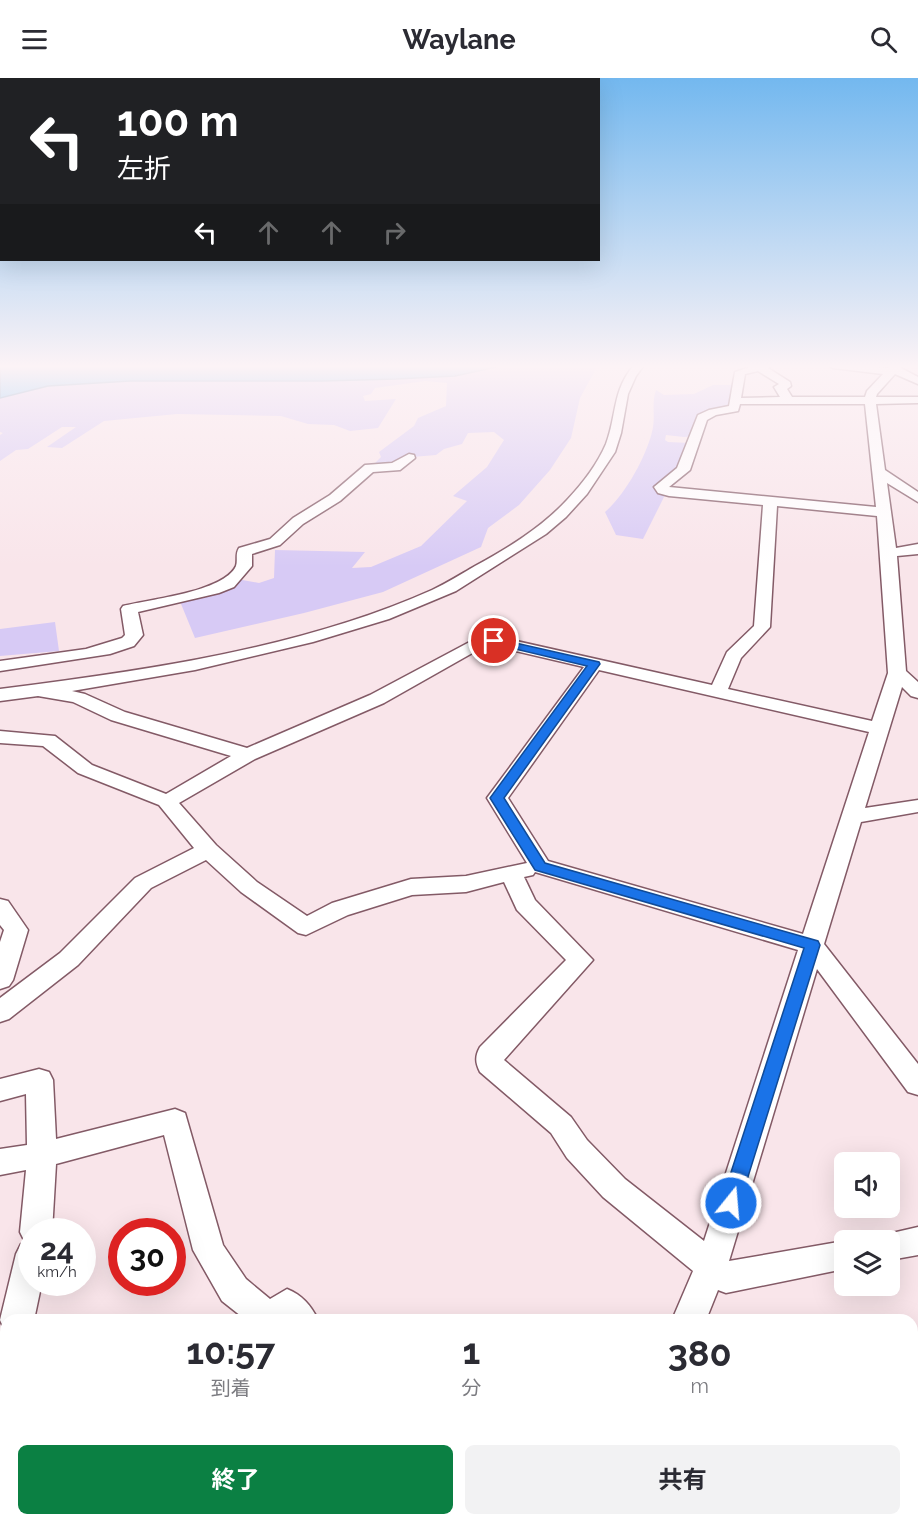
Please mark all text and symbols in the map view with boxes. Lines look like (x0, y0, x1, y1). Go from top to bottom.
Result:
icon: menu (18, 23, 51, 56)
icon: search (867, 23, 900, 56)
text: Waylane (402, 24, 516, 55)
text: 100 m (117, 97, 239, 146)
icon: left (18, 102, 96, 180)
text: 左折 (117, 153, 171, 184)
icon: left (189, 216, 222, 249)
icon: ahead (252, 216, 285, 249)
icon: ahead (315, 216, 348, 249)
icon: right (378, 216, 411, 249)
pin (468, 615, 519, 666)
icon: arrive (477, 624, 510, 657)
map controls (834, 1152, 900, 1296)
button: sound (834, 1152, 900, 1218)
position arrow (699, 1171, 763, 1235)
speed limit sign: 30 (108, 1218, 186, 1296)
button: layers (834, 1230, 900, 1296)
text: 24 (40, 1232, 74, 1267)
text: km/h (37, 1263, 77, 1281)
text: 10:57 (186, 1330, 275, 1372)
text: 1 (463, 1330, 480, 1372)
text: 380 (668, 1332, 732, 1374)
text: m (691, 1374, 709, 1398)
text: 到着 (211, 1376, 251, 1400)
text: 分 (461, 1376, 481, 1400)
button: 終了 (18, 1445, 453, 1514)
button: 共有 (465, 1445, 900, 1514)

